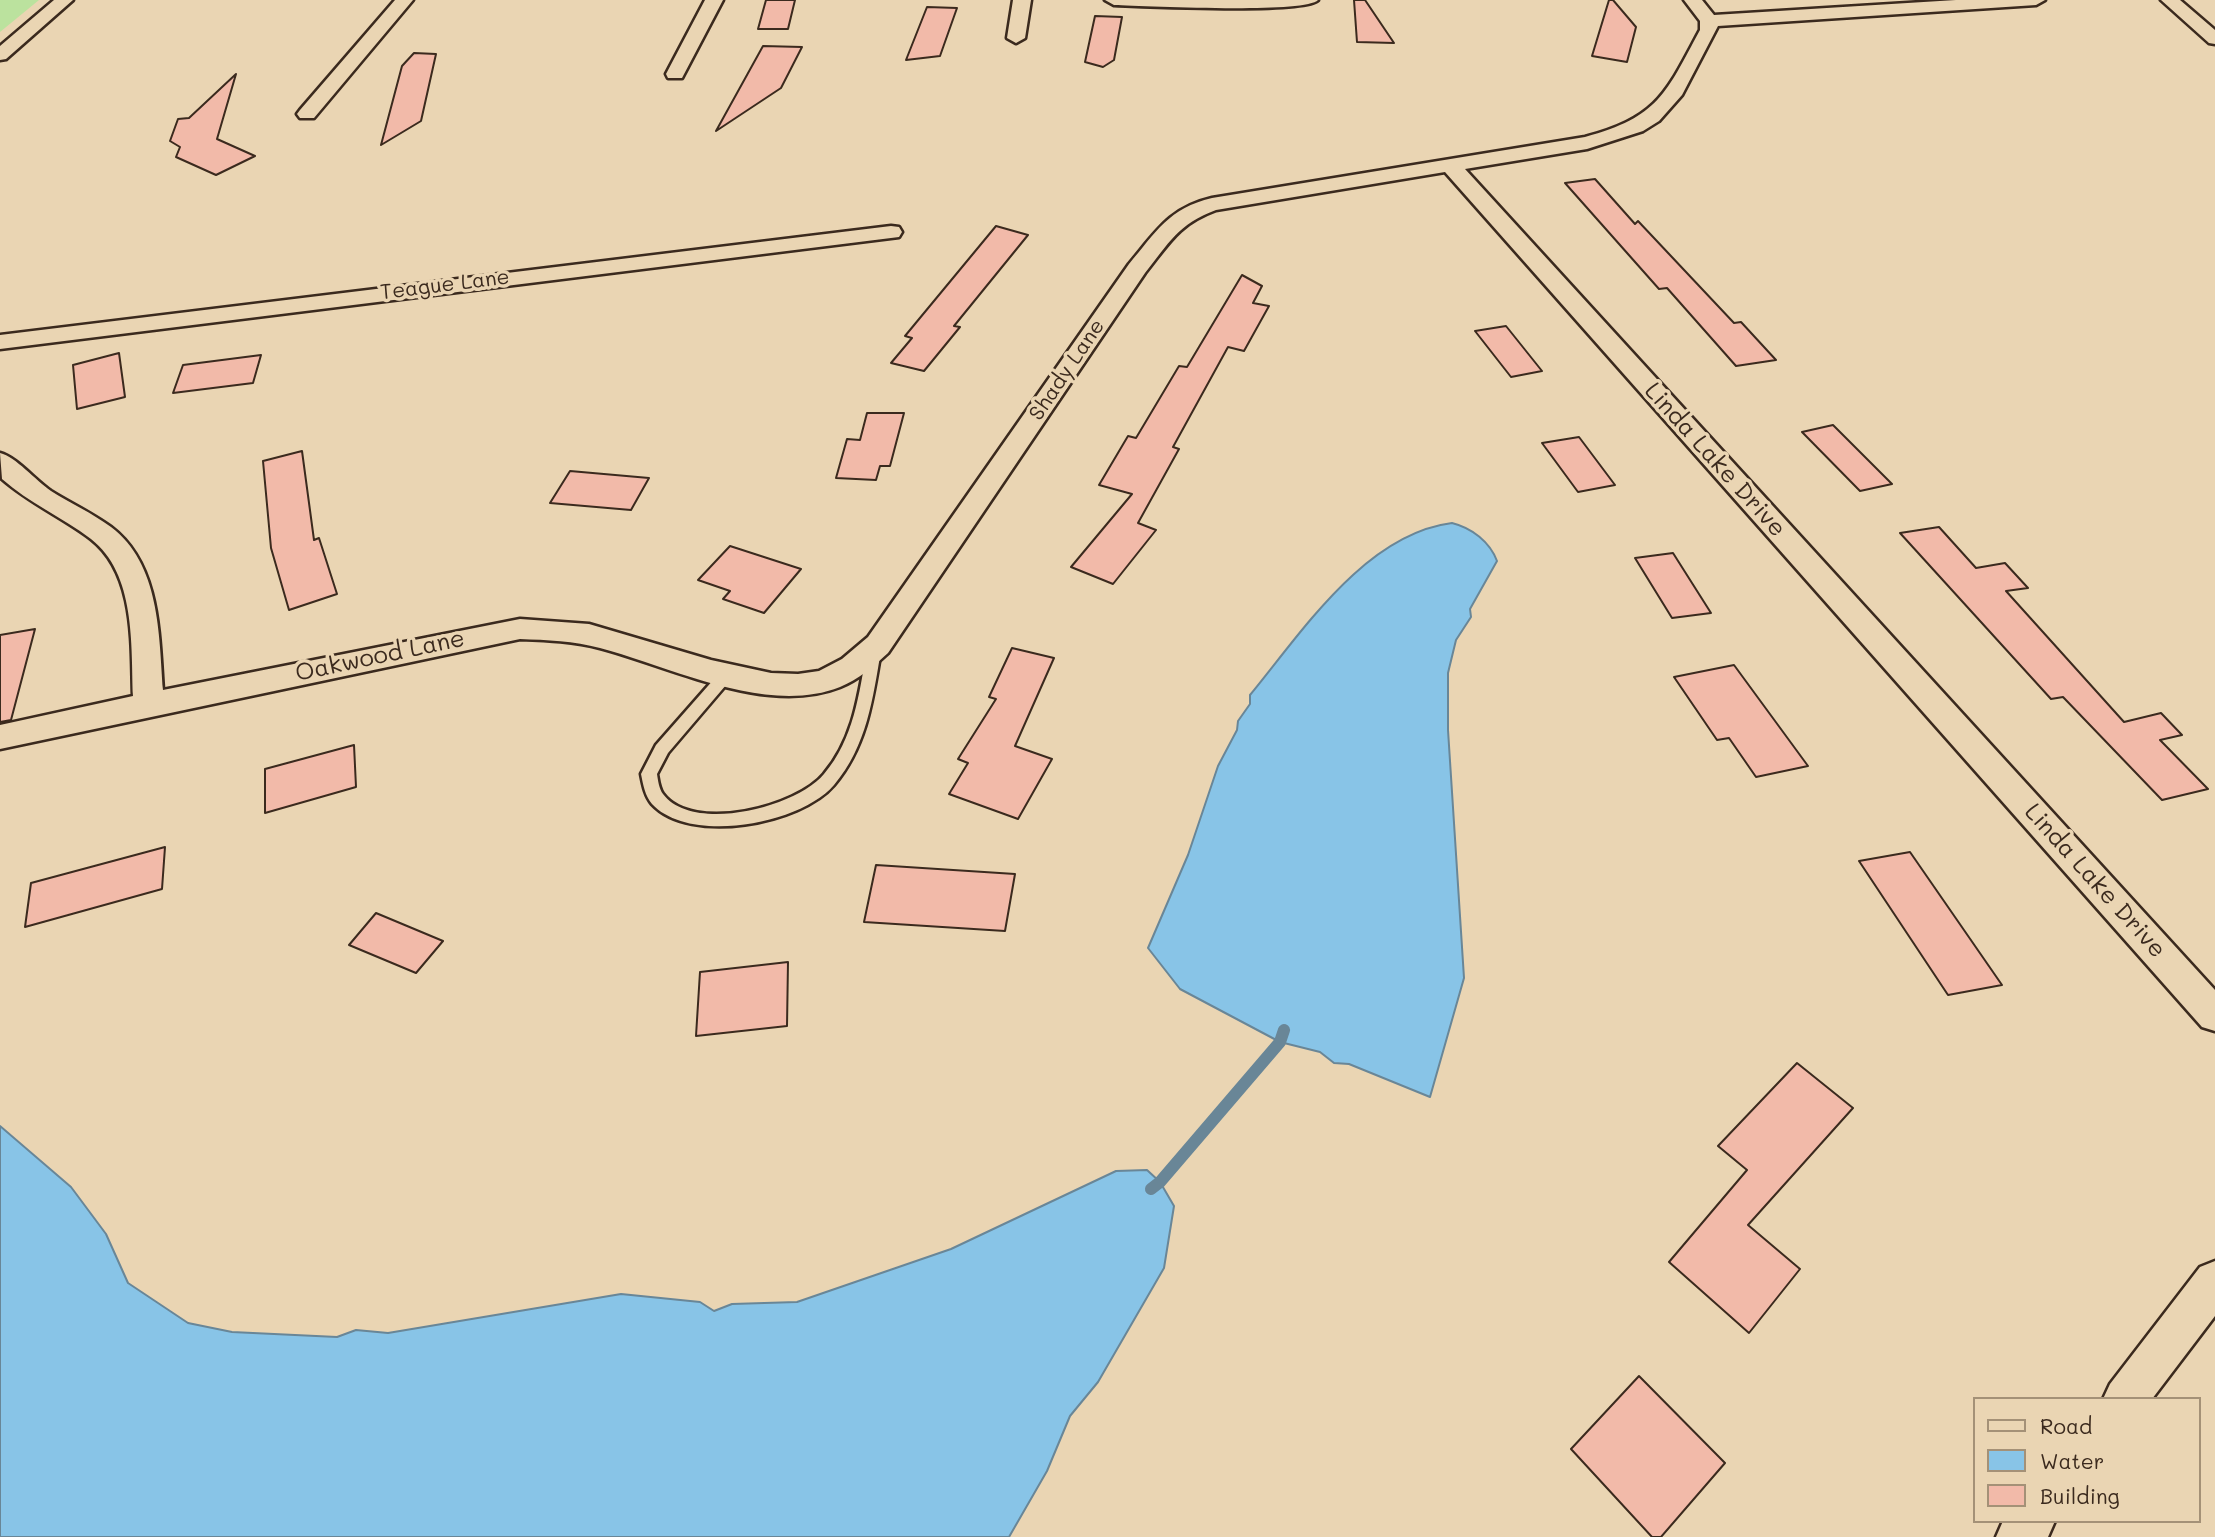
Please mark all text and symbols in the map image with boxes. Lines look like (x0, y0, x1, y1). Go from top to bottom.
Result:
street label: Teague Lane (379, 265, 511, 305)
street label: Shady Lane (1024, 315, 1110, 425)
street label: Linda Lake Drive (1638, 377, 1792, 543)
street label: Oakwood Lane (293, 624, 467, 688)
street label: Linda Lake Drive (2018, 798, 2172, 964)
legend (1974, 1397, 2201, 1523)
text: Road (2040, 1412, 2092, 1439)
text: Water (2040, 1447, 2104, 1474)
text: Building (2040, 1482, 2120, 1509)

